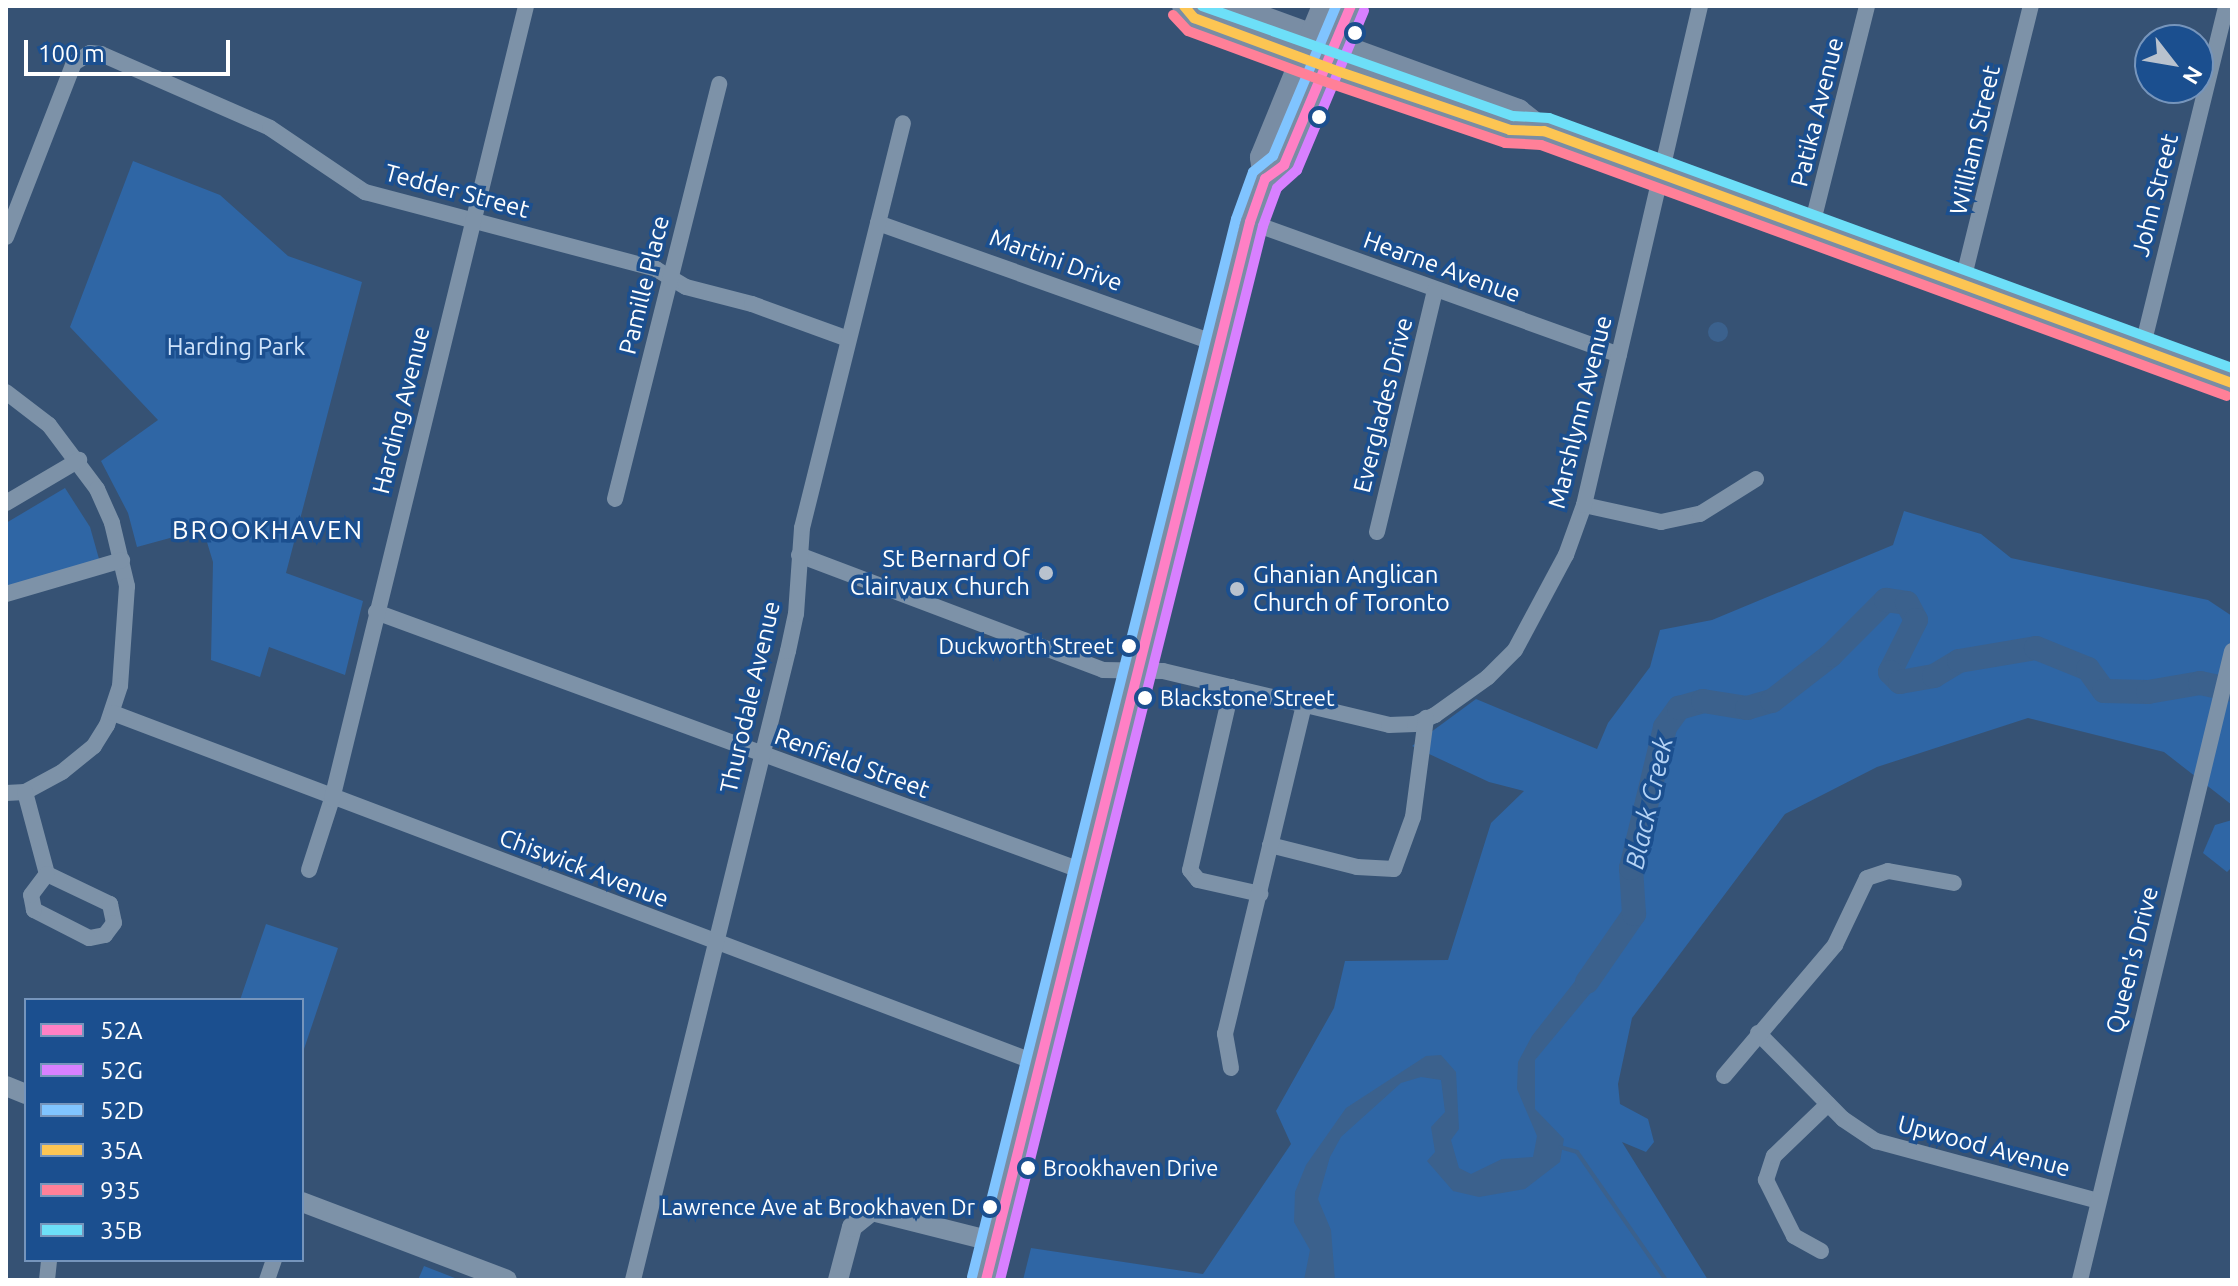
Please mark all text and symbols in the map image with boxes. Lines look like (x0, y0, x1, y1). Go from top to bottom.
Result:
scale bar (28, 24, 234, 74)
north arrow (2134, 24, 2214, 104)
unlabelled marker (1347, 25, 1363, 41)
street label: Patika Avenue (1785, 35, 1849, 189)
text: 100 m (38, 40, 105, 67)
street label: William Street (1944, 62, 2006, 218)
text: N (2178, 62, 2208, 89)
unlabelled marker (1311, 109, 1327, 125)
street label: John Street (2126, 131, 2184, 259)
street label: Tedder Street (382, 158, 532, 224)
street label: Pamille Place (613, 213, 675, 357)
street label: Martini Drive (986, 223, 1126, 297)
street label: Hearne Avenue (1360, 225, 1524, 309)
street label: Marshlynn Avenue (1542, 312, 1618, 512)
street label: Everglades Drive (1347, 314, 1419, 496)
street label: Harding Avenue (366, 323, 436, 497)
park label: Harding Park (167, 333, 305, 361)
district label: BROOKHAVEN (172, 514, 364, 546)
place label: St Bernard Of Clairvaux Church (850, 545, 1030, 601)
place label: Ghanian Anglican Church of Toronto (1253, 561, 1450, 617)
marker: St Bernard Of Clairvaux Church (1037, 564, 1055, 582)
marker: Ghanian Anglican Church of Toronto (1228, 580, 1246, 598)
street label: Thurodale Avenue (714, 598, 786, 796)
place label: Duckworth Street (939, 633, 1114, 659)
marker: Duckworth Street (1121, 638, 1137, 654)
place label: Blackstone Street (1160, 685, 1335, 711)
marker: Blackstone Street (1137, 690, 1153, 706)
street label: Renfield Street (771, 722, 933, 804)
water label: Black Creek (1619, 734, 1679, 872)
street label: Chiswick Avenue (495, 823, 673, 913)
street label: Queen's Drive (2100, 884, 2164, 1036)
legend (24, 998, 304, 1262)
text: 52A (100, 1017, 143, 1044)
text: 52G (100, 1057, 143, 1084)
text: 52D (100, 1097, 144, 1124)
street label: Upwood Avenue (1895, 1109, 2073, 1183)
text: 35A (100, 1137, 143, 1164)
place label: Brookhaven Drive (1043, 1155, 1218, 1181)
marker: Brookhaven Drive (1020, 1160, 1036, 1176)
text: 935 (100, 1177, 141, 1204)
place label: Lawrence Ave at Brookhaven Dr (661, 1194, 975, 1220)
marker: Lawrence Ave at Brookhaven Dr (982, 1199, 998, 1215)
text: 35B (100, 1217, 142, 1244)

